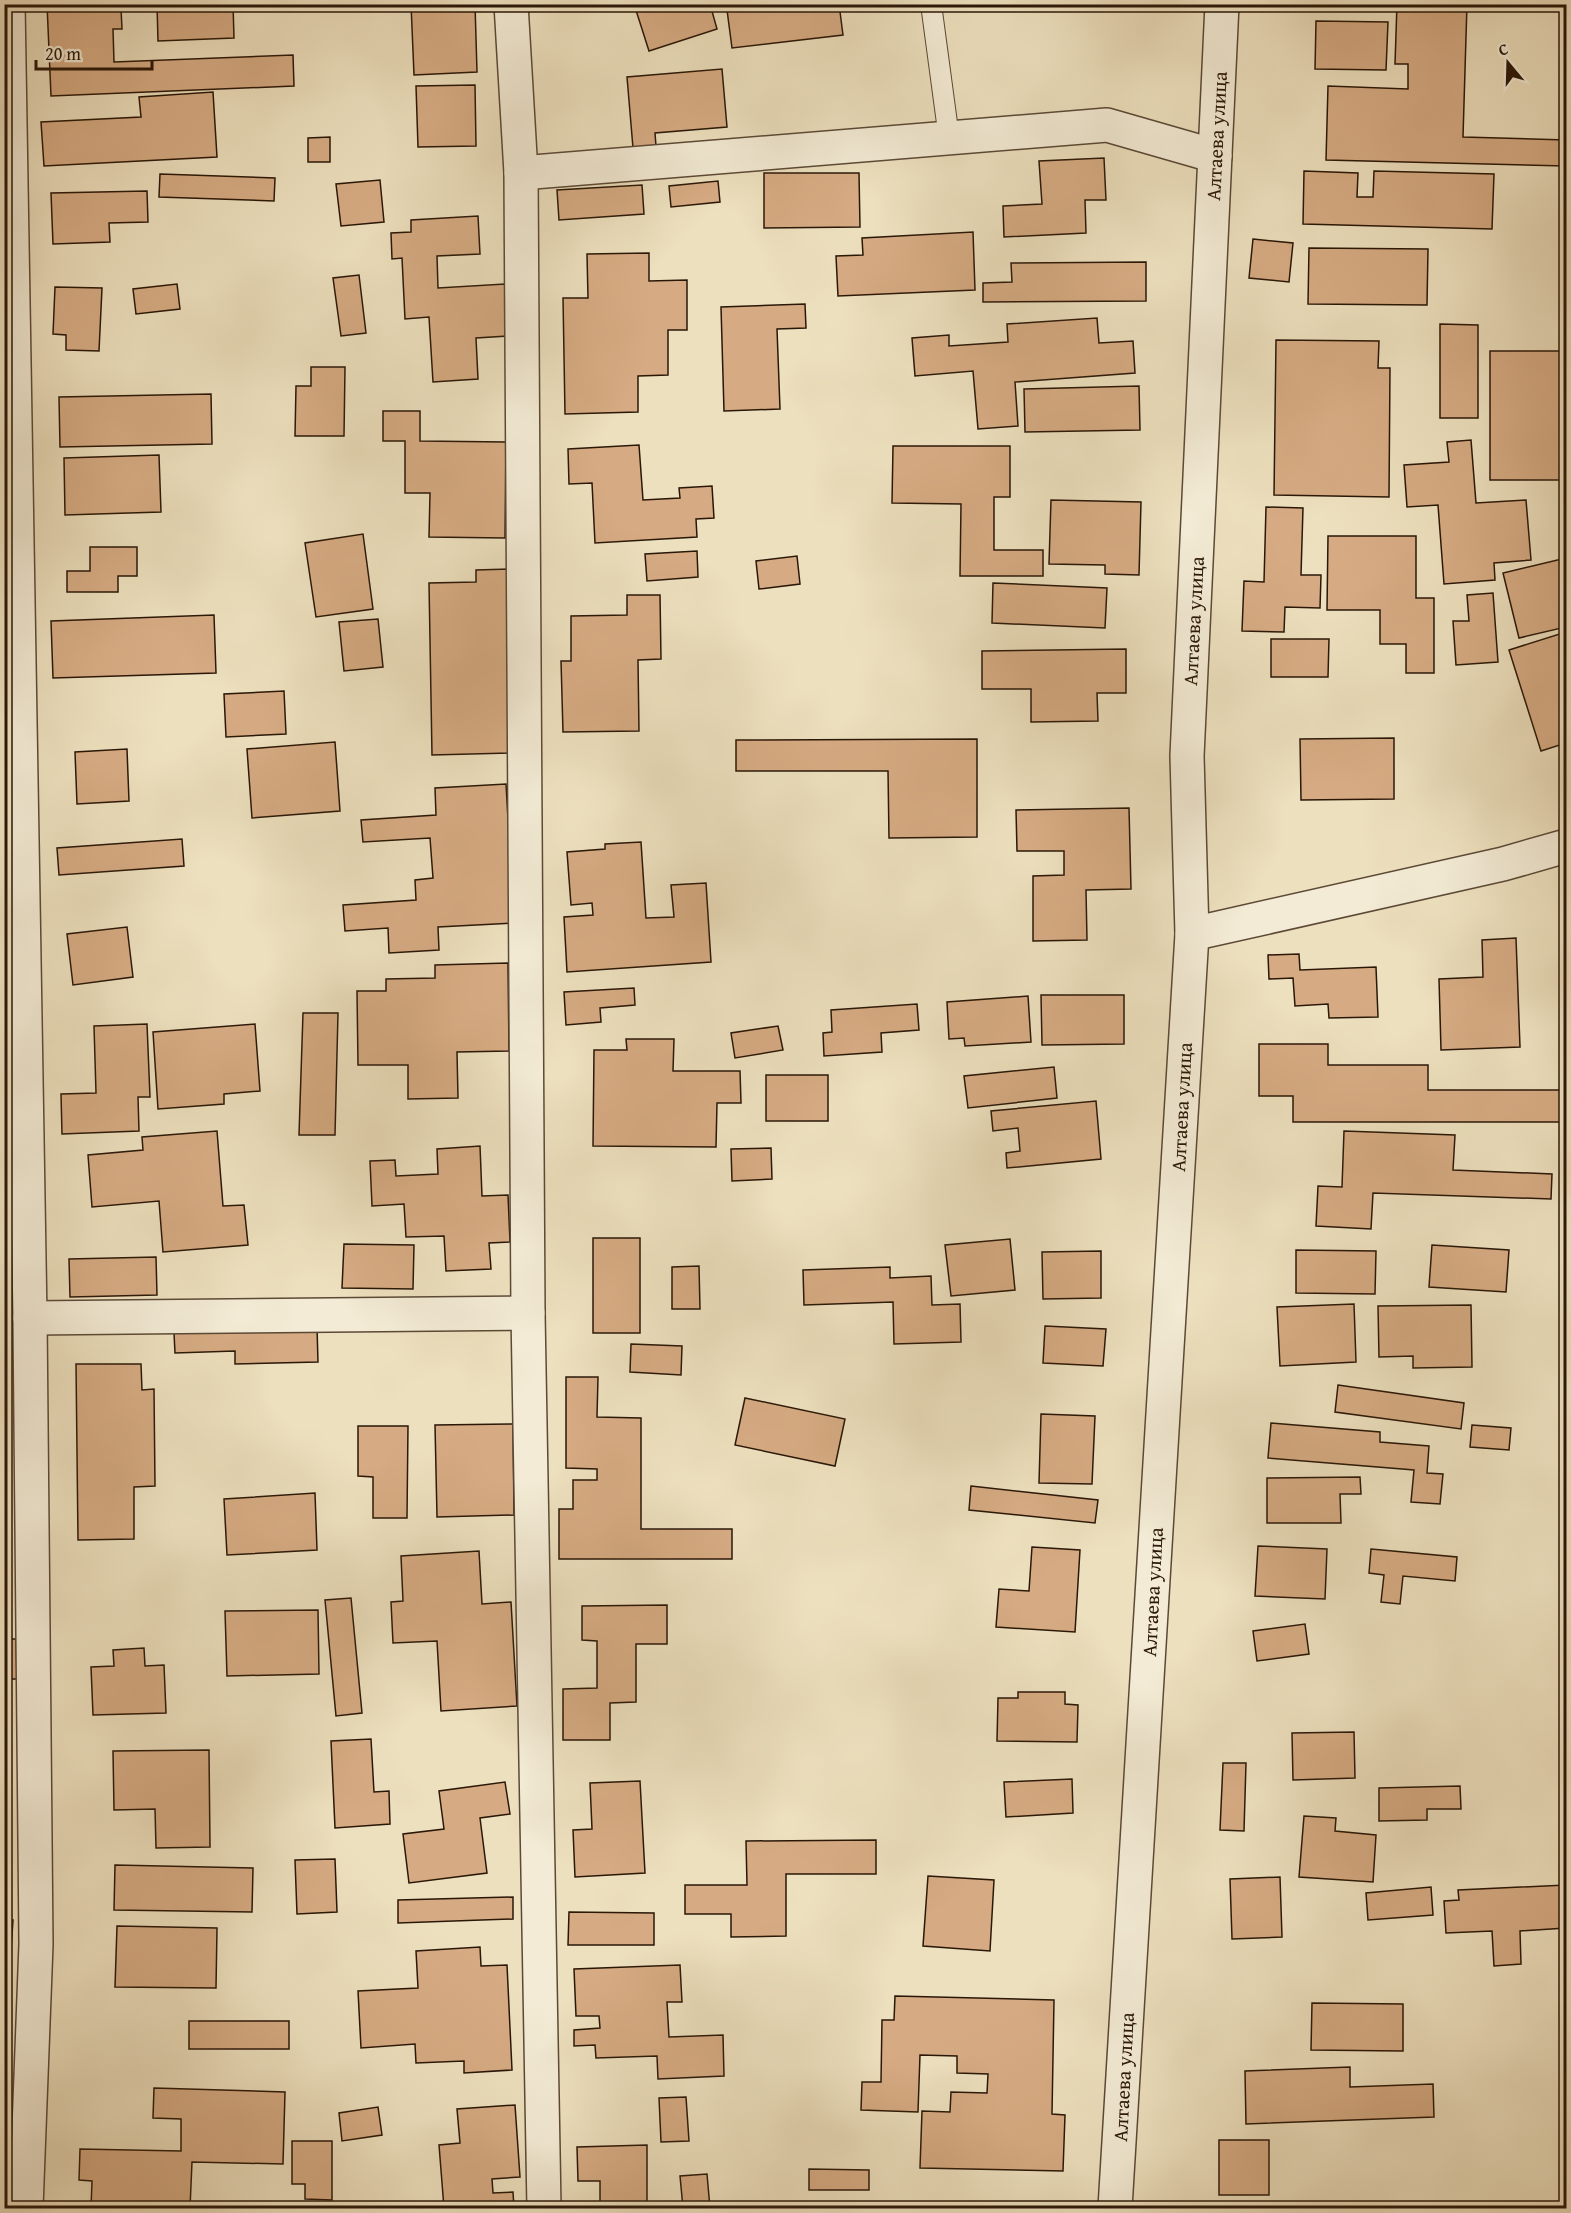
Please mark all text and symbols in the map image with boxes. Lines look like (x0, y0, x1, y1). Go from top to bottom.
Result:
scale bar (36, 33, 152, 71)
north arrow (1478, 33, 1538, 93)
text: С (1495, 36, 1511, 62)
text: 20 m (45, 40, 81, 67)
street label: Алтаева улица (1198, 70, 1234, 201)
street label: Алтаева улица (1175, 555, 1211, 686)
street label: Алтаева улица (1163, 1041, 1199, 1172)
street label: Алтаева улица (1134, 1526, 1170, 1657)
street label: Алтаева улица (1105, 2011, 1141, 2142)

